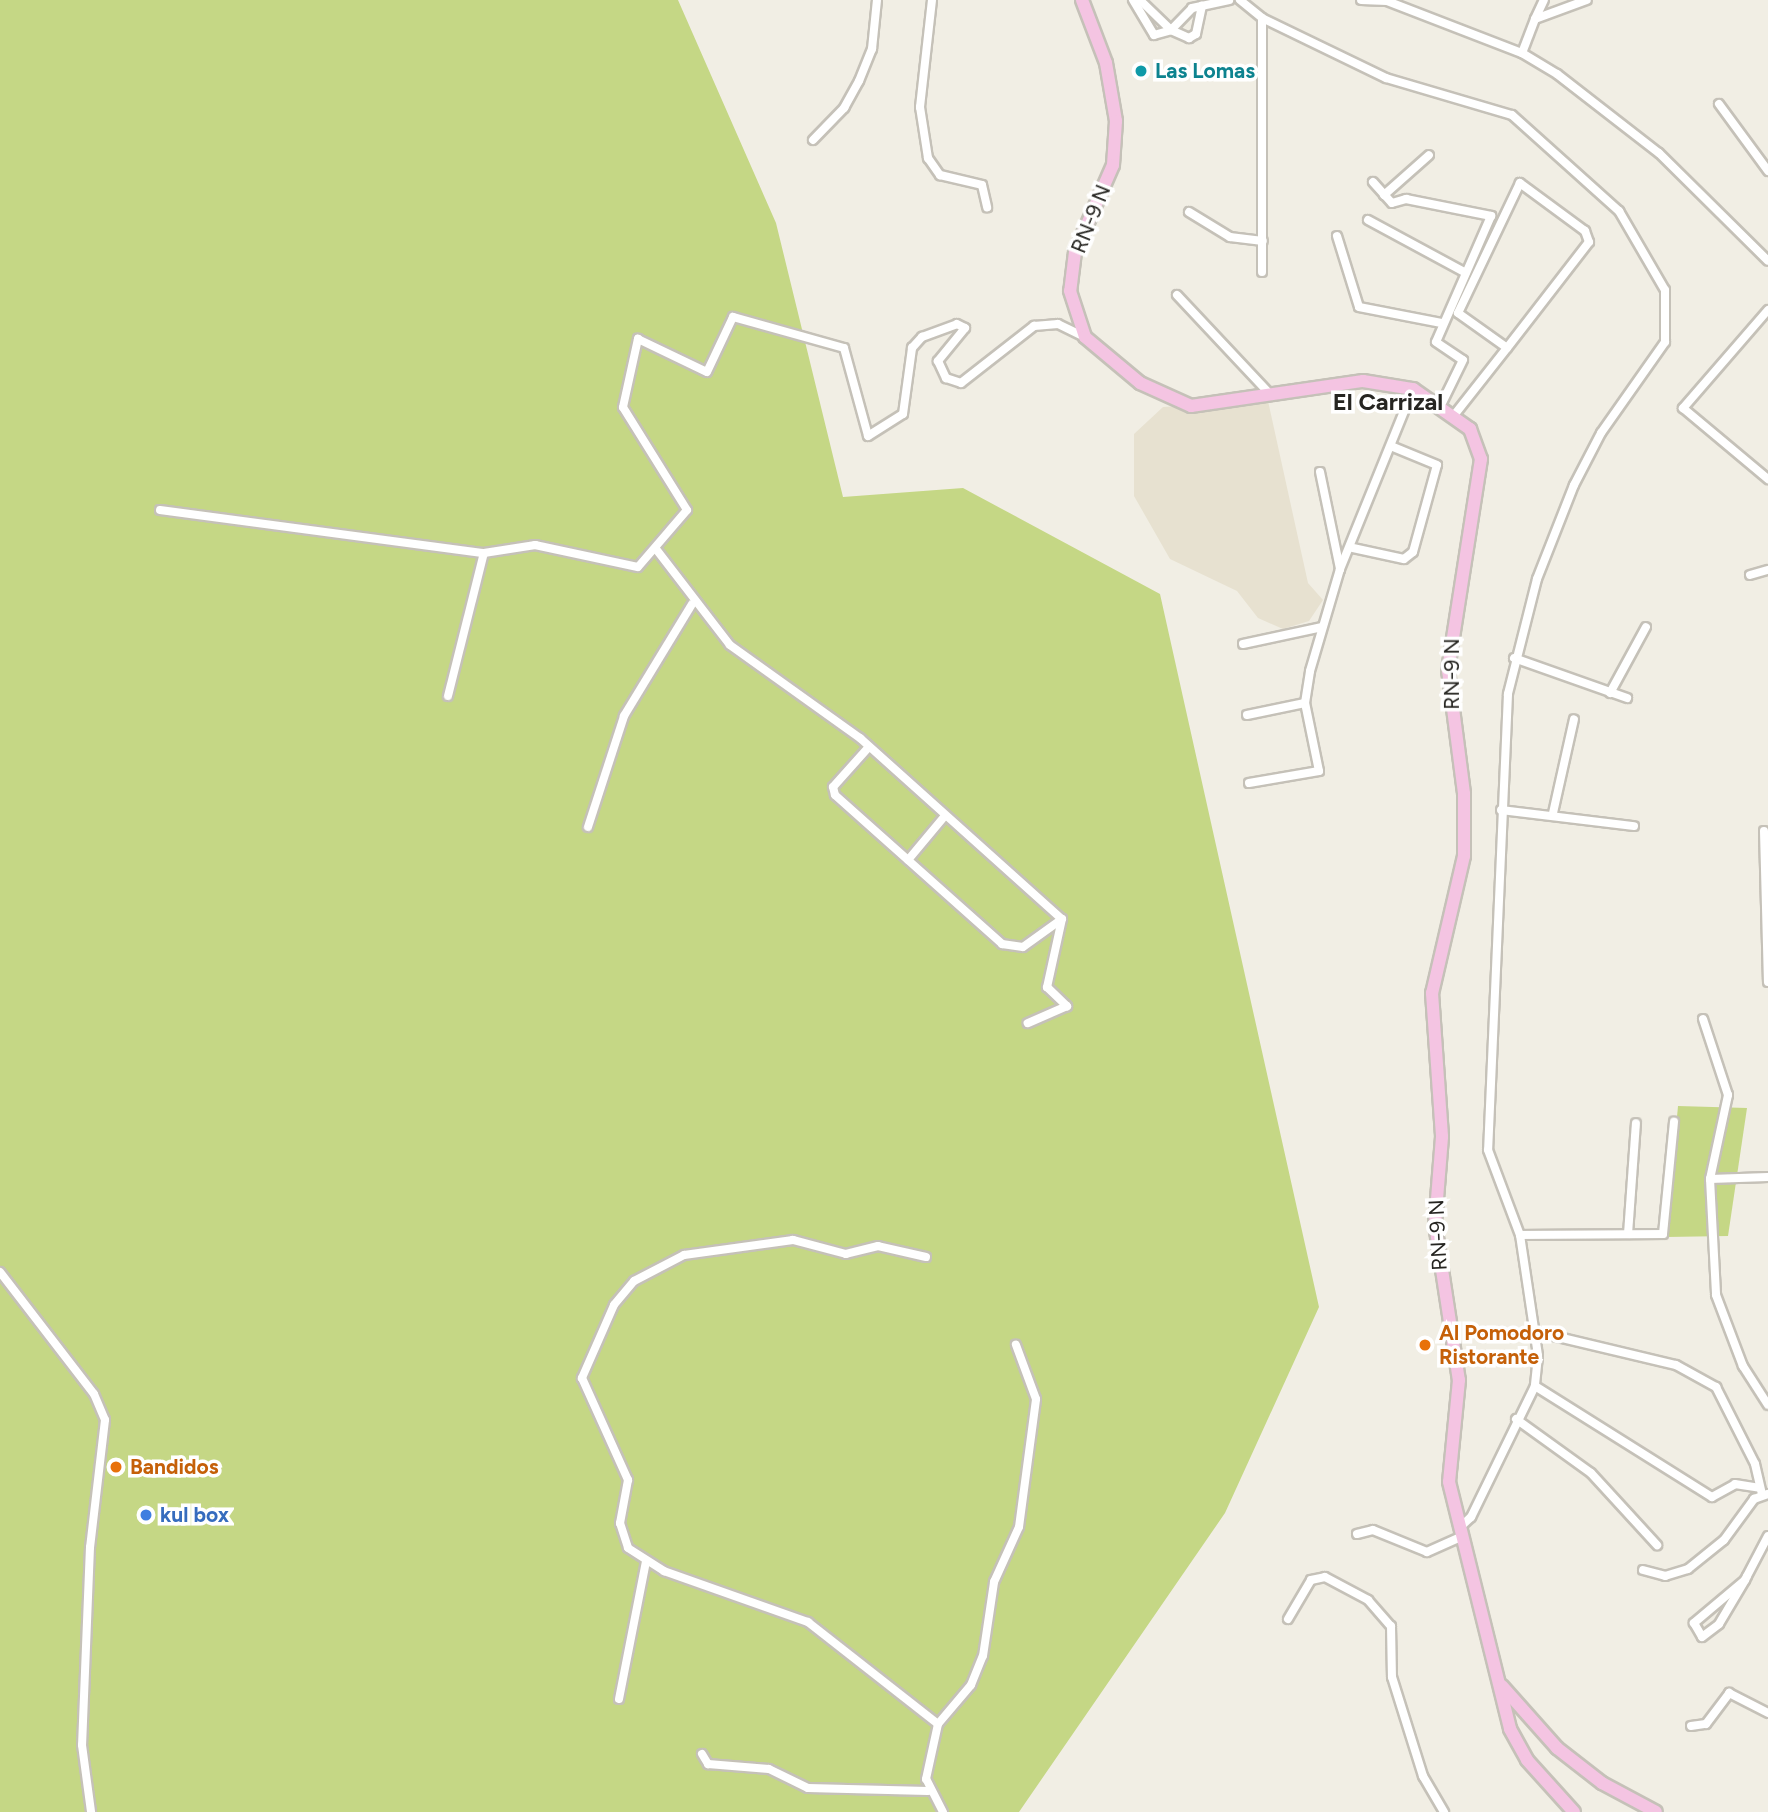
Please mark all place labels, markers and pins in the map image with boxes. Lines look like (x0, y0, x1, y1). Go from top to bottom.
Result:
place label: Las Lomas (1155, 58, 1255, 84)
marker: Las Lomas (1133, 63, 1149, 79)
place label: Al Pomodoro Ristorante (1439, 1320, 1564, 1370)
marker: Al Pomodoro Ristorante (1417, 1337, 1433, 1353)
place label: Bandidos (130, 1454, 218, 1480)
marker: Bandidos (108, 1459, 124, 1475)
place label: kul box (160, 1502, 229, 1528)
marker: kul box (138, 1507, 154, 1523)

